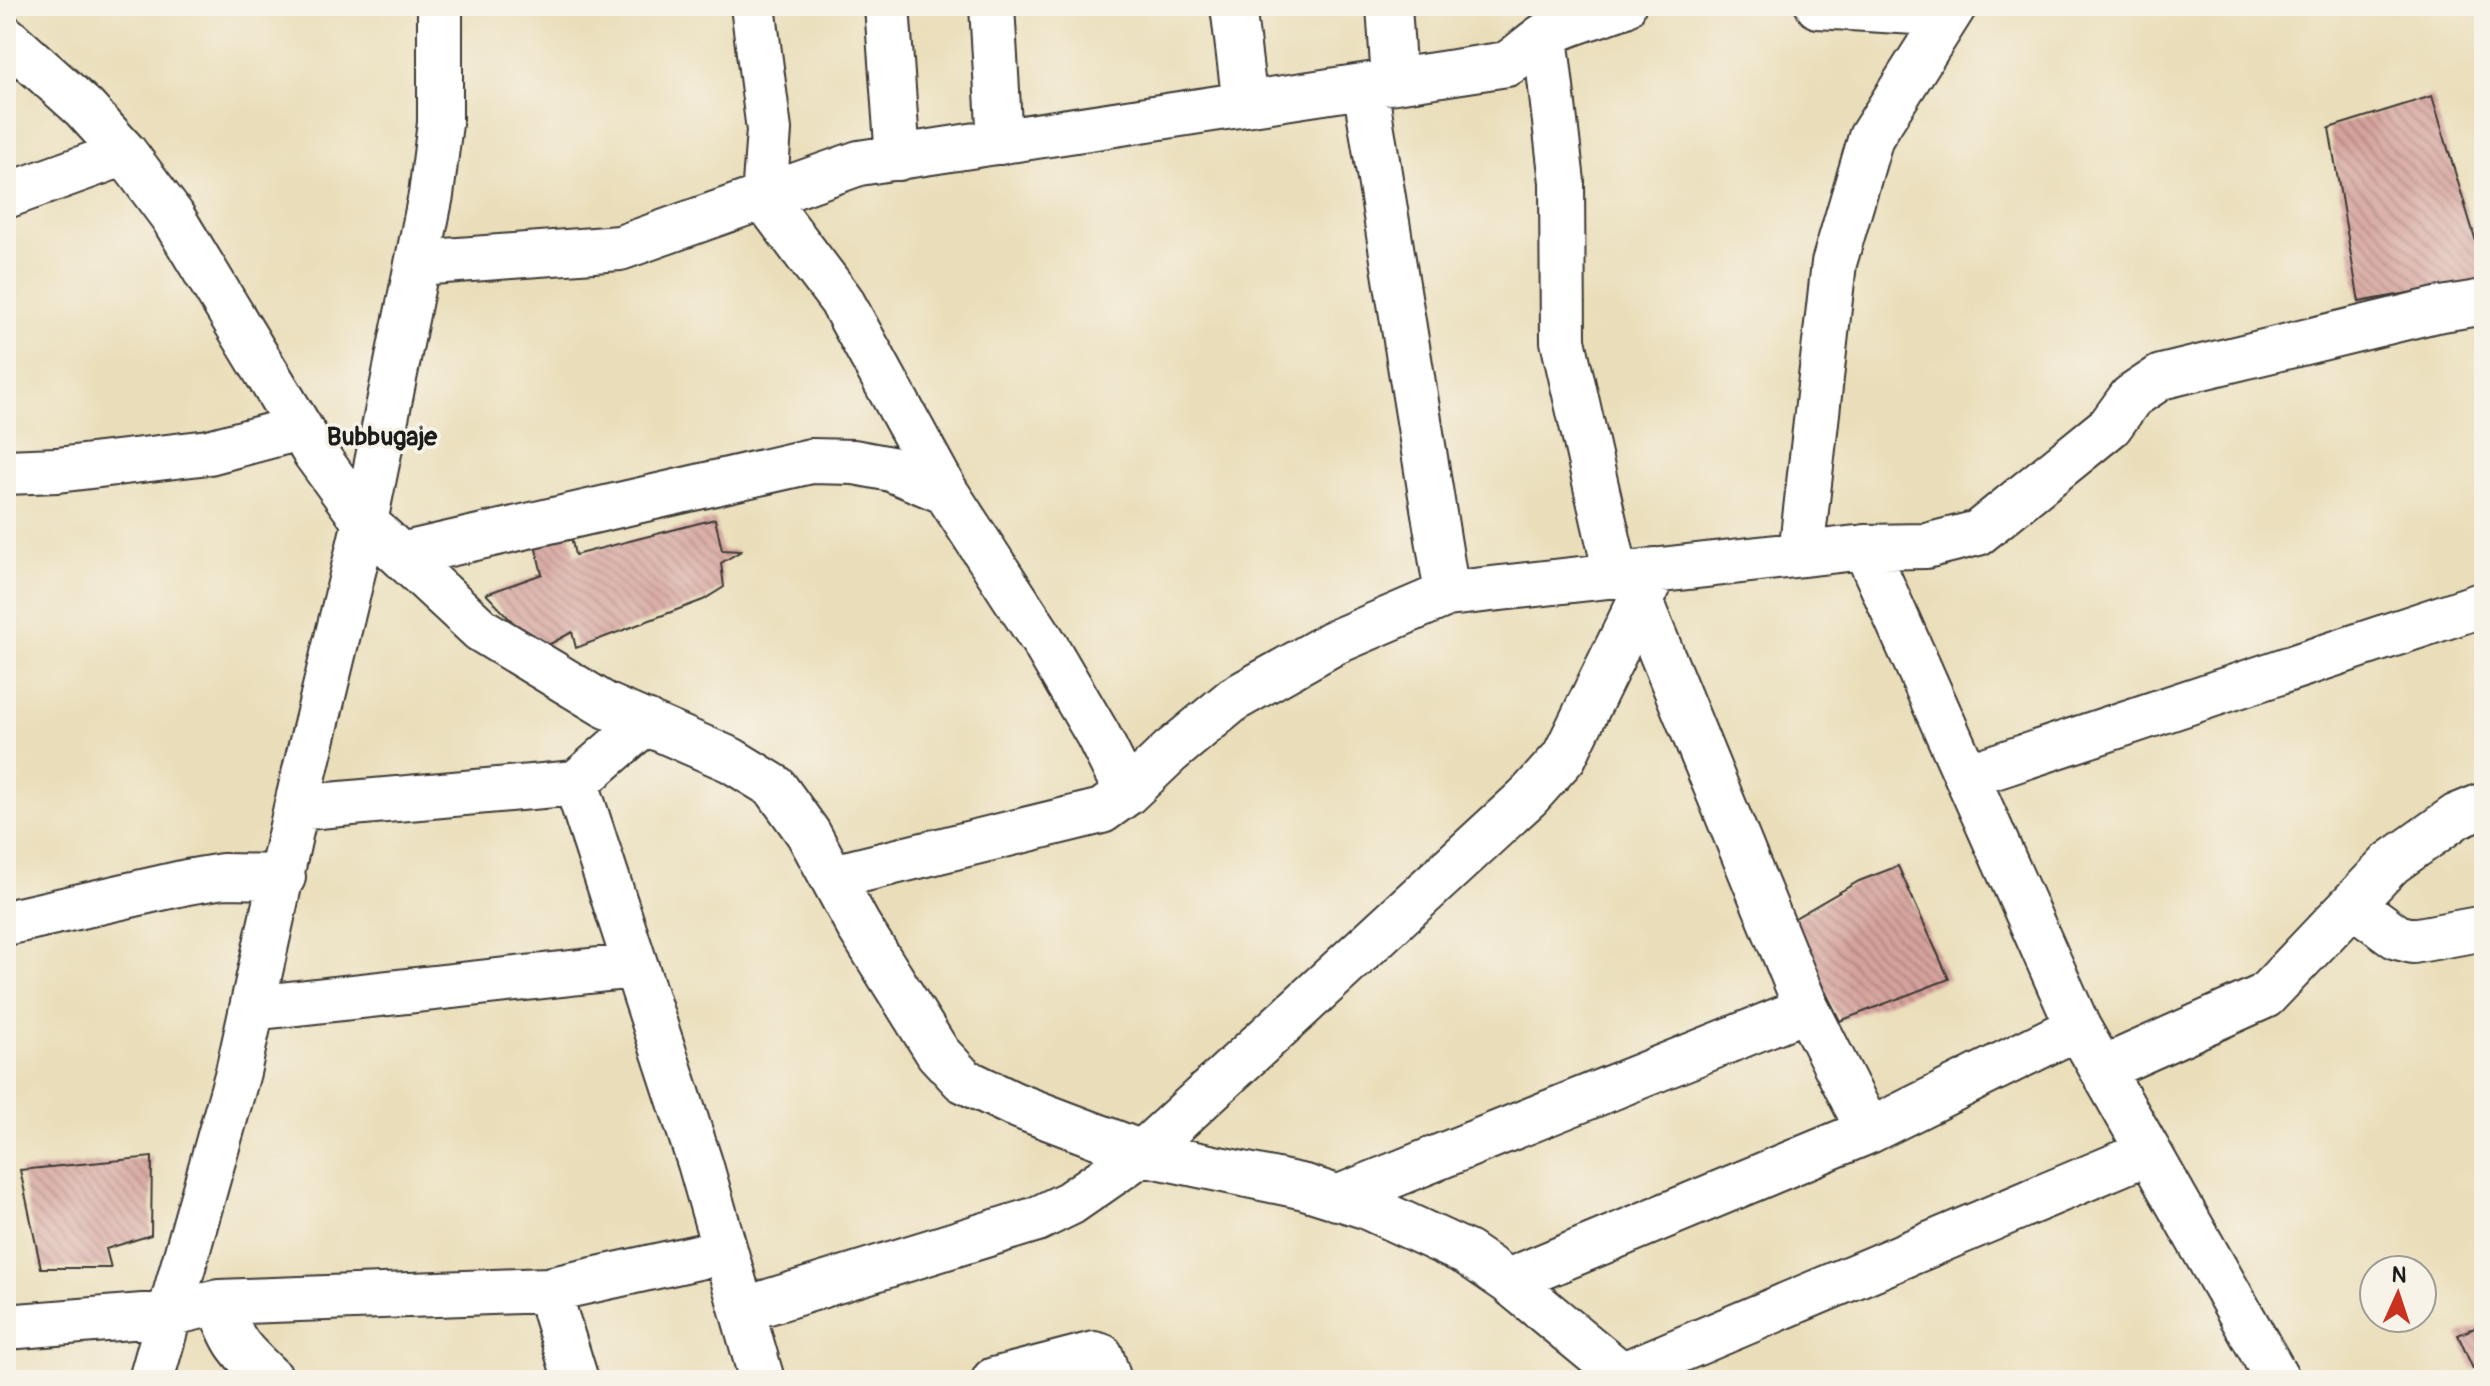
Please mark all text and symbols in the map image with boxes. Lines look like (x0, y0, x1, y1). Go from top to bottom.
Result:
district label: Bubbugaje (327, 421, 438, 453)
north arrow (2358, 1254, 2438, 1334)
text: N (2391, 1261, 2407, 1289)

